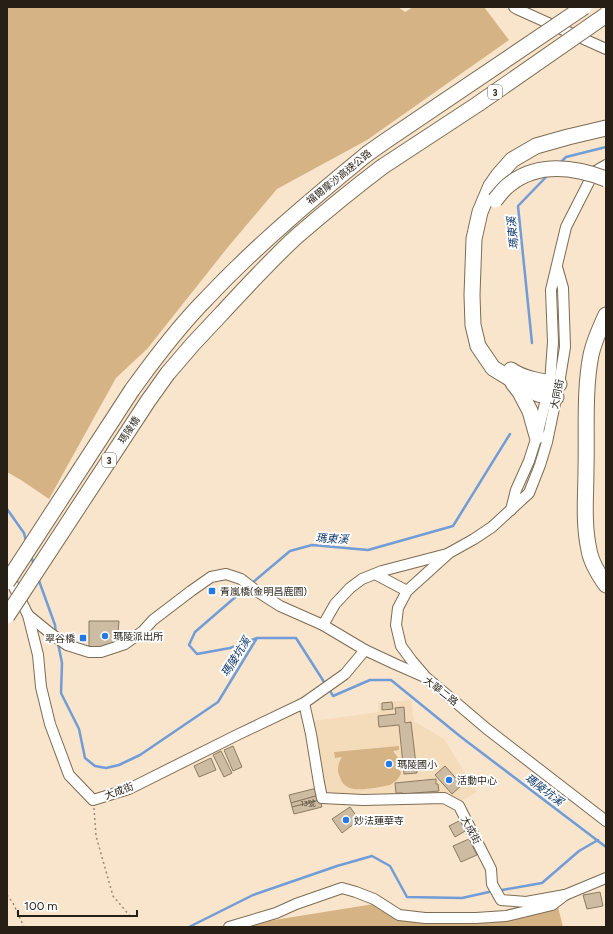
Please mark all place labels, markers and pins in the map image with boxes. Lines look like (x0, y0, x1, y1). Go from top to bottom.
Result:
place label: 青嵐橋(金明昌鹿園) (220, 585, 307, 598)
marker: 青嵐橋(金明昌鹿園) (207, 586, 217, 596)
place label: 瑪陵派出所 (113, 630, 163, 643)
marker: 瑪陵派出所 (100, 631, 110, 641)
place label: 翠谷橋 (45, 632, 75, 645)
marker: 翠谷橋 (78, 633, 88, 643)
place label: 瑪陵國小 (397, 758, 437, 771)
marker: 瑪陵國小 (384, 759, 394, 769)
place label: 活動中心 (457, 774, 497, 787)
marker: 活動中心 (444, 775, 454, 785)
place label: 妙法蓮華寺 (354, 814, 404, 827)
marker: 妙法蓮華寺 (341, 815, 351, 825)

